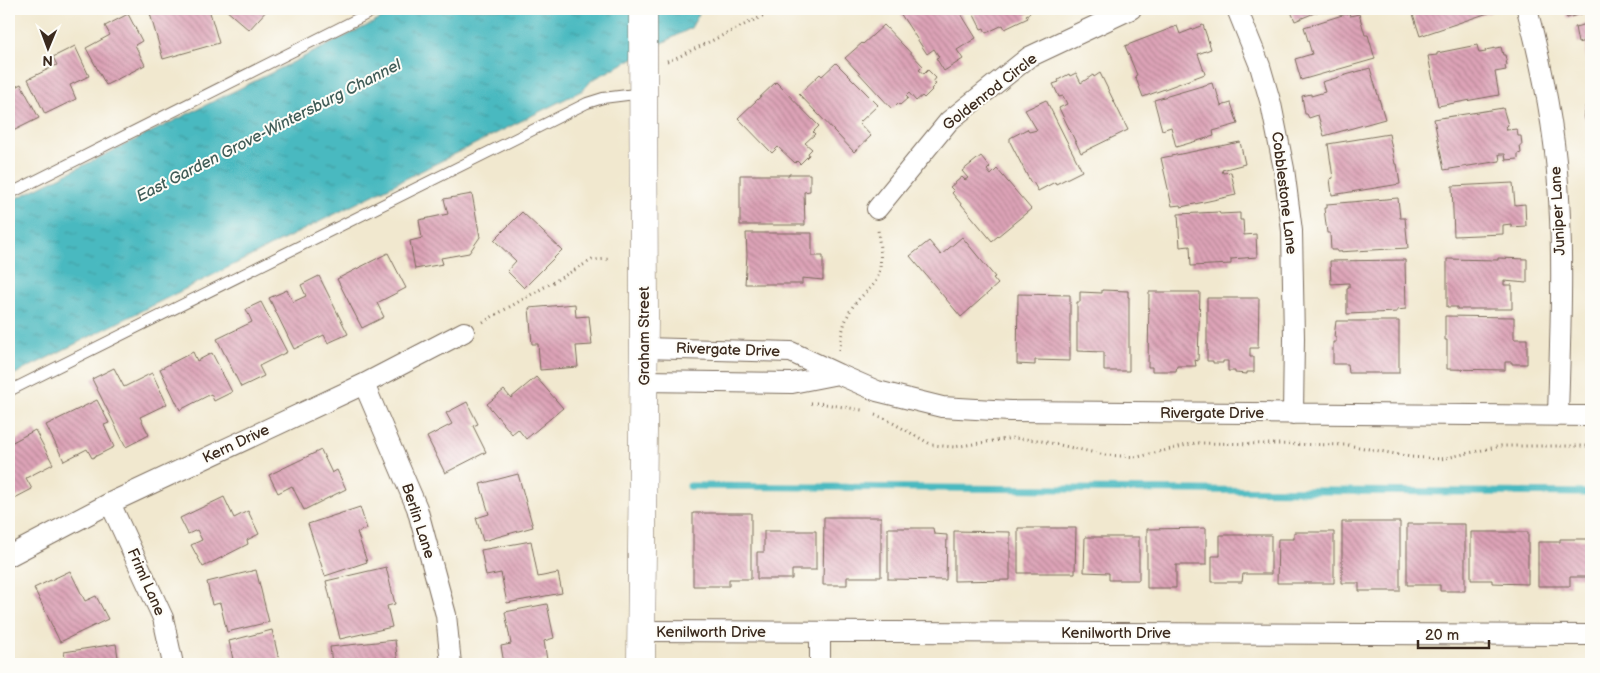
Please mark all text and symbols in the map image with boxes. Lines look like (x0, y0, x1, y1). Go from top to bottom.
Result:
north arrow (22, 22, 72, 72)
street label: Goldenrod Circle (939, 49, 1041, 135)
text: N (42, 52, 53, 69)
water label: East Garden Grove-Wintersburg Channel (133, 55, 406, 206)
street label: Cobblestone Lane (1267, 130, 1301, 256)
street label: Juniper Lane (1546, 166, 1570, 256)
street label: Graham Street (635, 286, 654, 386)
street label: Rivergate Drive (676, 339, 781, 361)
street label: Rivergate Drive (1160, 404, 1264, 423)
street label: Kern Drive (200, 420, 273, 468)
street label: Berlin Lane (397, 481, 439, 561)
street label: Friml Lane (123, 545, 169, 619)
scale bar (1418, 618, 1489, 650)
street label: Kenilworth Drive (656, 623, 766, 642)
street label: Kenilworth Drive (1061, 624, 1171, 643)
text: 20 m (1425, 626, 1459, 645)

